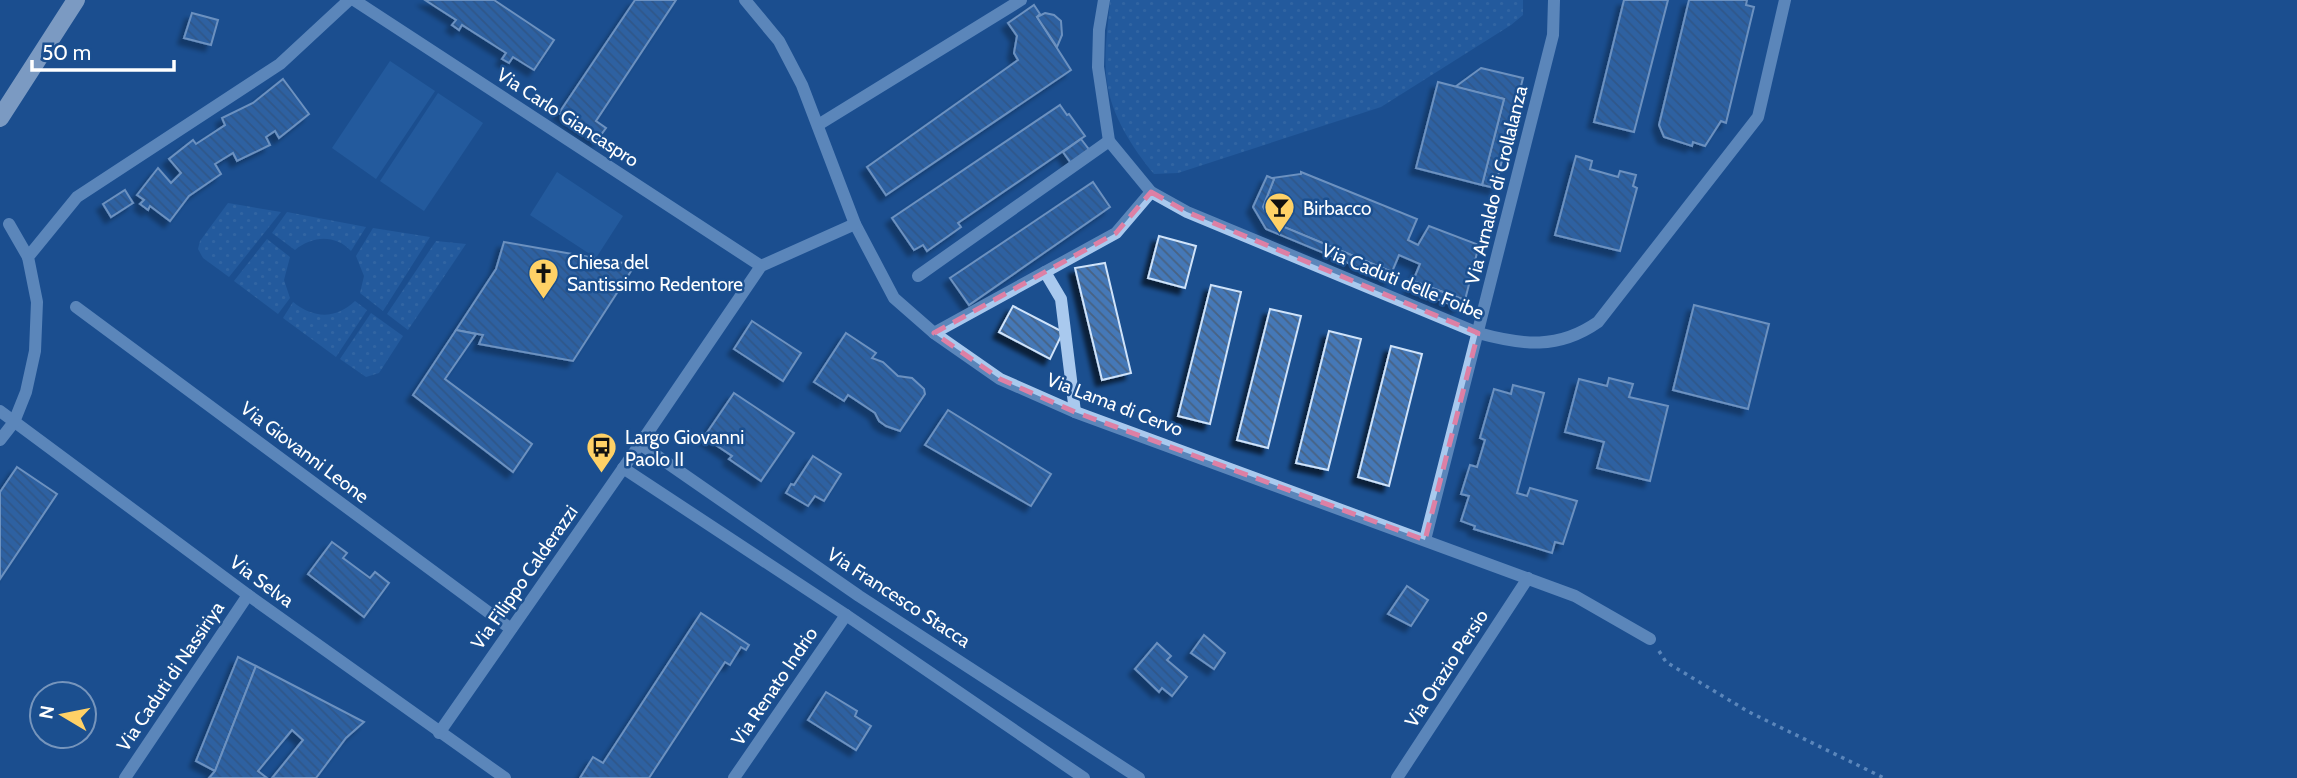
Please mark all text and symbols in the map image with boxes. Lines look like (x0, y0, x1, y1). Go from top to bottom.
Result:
scale bar (32, 28, 173, 72)
text: 50 m (42, 40, 91, 65)
street label: Via Carlo Giancaspro (492, 63, 643, 172)
street label: Via Arnaldo di Crollalanza (1461, 83, 1532, 287)
bar icon: Birbacco (1263, 191, 1297, 235)
place label: Birbacco (1303, 197, 1371, 220)
street label: Via Caduti delle Foibe (1318, 238, 1488, 325)
place label: Chiesa del Santissimo Redentore (567, 251, 743, 296)
church icon: Chiesa del Santissimo Redentore (527, 256, 561, 300)
street label: Via Lama di Cervo (1043, 368, 1186, 441)
street label: Via Giovanni Leone (236, 397, 374, 508)
place label: Largo Giovanni Paolo II (625, 426, 744, 471)
bus stop icon: Largo Giovanni Paolo II (585, 431, 619, 475)
street label: Via Filippo Calderazzi (466, 501, 583, 654)
street label: Via Francesco Stacca (823, 542, 975, 652)
street label: Via Selva (225, 551, 298, 612)
street label: Via Caduti di Nassiriya (112, 597, 229, 755)
street label: Via Orazio Persio (1400, 605, 1493, 731)
street label: Via Renato Indrio (726, 623, 822, 750)
north arrow (28, 680, 98, 750)
text: N (34, 704, 59, 721)

